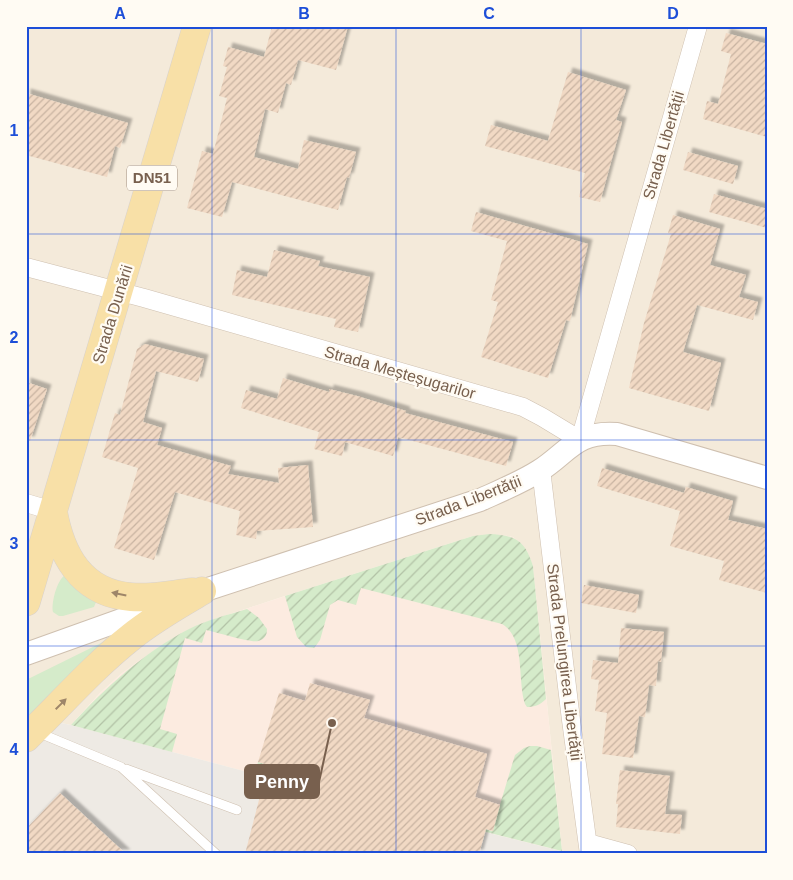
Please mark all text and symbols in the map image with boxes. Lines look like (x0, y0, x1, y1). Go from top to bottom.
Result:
text: A (114, 5, 126, 22)
text: B (298, 5, 310, 22)
text: C (483, 5, 495, 22)
text: D (667, 5, 679, 22)
street label: Strada Libertății (640, 89, 687, 201)
text: 1 (10, 122, 19, 139)
road number: DN51 (127, 166, 177, 190)
street label: Strada Dunării (89, 263, 136, 366)
text: 2 (10, 329, 19, 346)
street label: Strada Meșteșugarilor (322, 343, 478, 402)
street label: Strada Libertății (413, 472, 524, 528)
text: 3 (10, 535, 19, 552)
street label: Strada Prelungirea Libertății (544, 563, 585, 762)
one-way arrow (110, 590, 126, 598)
one-way arrow (55, 698, 67, 710)
text: 4 (10, 741, 19, 758)
callout: Penny (245, 765, 319, 798)
text: Penny (255, 772, 309, 792)

